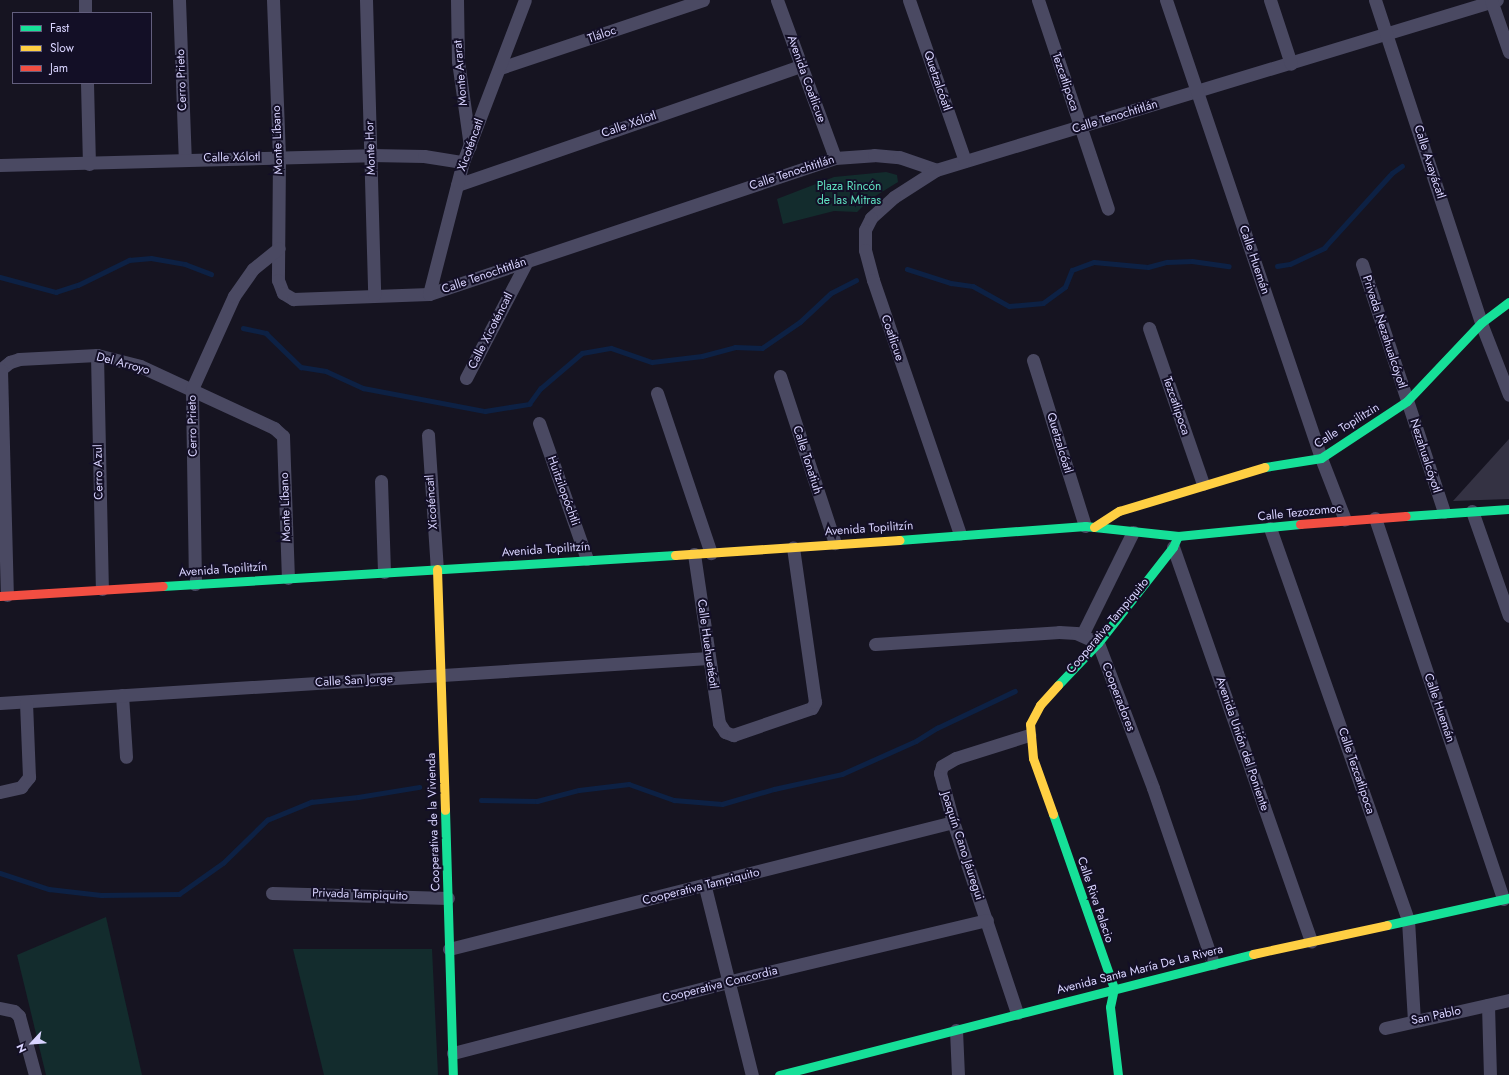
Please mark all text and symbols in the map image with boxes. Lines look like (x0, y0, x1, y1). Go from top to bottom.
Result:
legend (12, 12, 152, 84)
text: Fast (50, 19, 69, 37)
street label: Tláloc (586, 23, 618, 47)
street label: Avenida Coatlicue (784, 33, 828, 125)
text: Slow (50, 39, 74, 57)
street label: Monte Ararat (451, 40, 471, 106)
street label: Cerro Prieto (174, 49, 190, 111)
street label: Quetzalcóatl (920, 49, 954, 113)
street label: Tezcatlipoca (1048, 51, 1082, 113)
text: Jam (50, 59, 68, 77)
street label: Calle Tenochtitlán (1071, 97, 1159, 137)
street label: Monte Líbano (270, 105, 286, 175)
street label: Calle Xólotl (600, 109, 658, 141)
street label: Xicoténcatl (455, 117, 487, 173)
street label: Monte Hor (363, 121, 379, 175)
street label: Calle Axayácatl (1410, 123, 1448, 201)
street label: Calle Xólotl (203, 150, 261, 166)
street label: Calle Tenochtitlán (748, 152, 836, 194)
park label: Plaza Rincón de las Mitras (817, 180, 881, 208)
street label: Calle Huemán (1235, 224, 1273, 296)
street label: Calle Tenochtitlán (440, 255, 528, 297)
street label: Privada Nezahualcóyotl (1359, 274, 1409, 390)
street label: Calle Xicoténcatl (466, 290, 516, 372)
street label: Coatlicue (877, 313, 907, 363)
street label: Del Arroyo (95, 350, 151, 378)
street label: Tezcatlipoca (1159, 375, 1193, 437)
street label: Cerro Prieto (185, 395, 201, 457)
street label: Calle Topilitzin (1312, 400, 1382, 452)
street label: Quetzalcóatl (1043, 411, 1075, 475)
street label: Nezahualcóyotl (1406, 417, 1444, 495)
street label: Calle Tonatiuh (789, 424, 825, 496)
street label: Cerro Azul (91, 444, 107, 500)
street label: Huitzilopóchtli (544, 454, 582, 528)
street label: Monte Líbano (278, 472, 294, 542)
street label: Xicoténcatl (423, 474, 441, 530)
street label: Calle Tezozomoc (1257, 501, 1343, 525)
street label: Avenida Topilitzín (824, 519, 914, 539)
street label: Avenida Topilitzín (501, 540, 591, 560)
street label: Avenida Topilitzín (178, 560, 268, 580)
street label: Cooperativa Tampiquito (1064, 575, 1152, 677)
street label: Calle Huehuetéotl (694, 598, 720, 690)
street label: Cooperadores (1098, 661, 1138, 733)
street label: Calle San Jorge (315, 672, 393, 690)
street label: Calle Huemán (1420, 672, 1458, 744)
street label: Avenida Unión del Poniente (1212, 675, 1272, 813)
street label: Calle Tezcatlipoca (1335, 726, 1377, 816)
street label: Cooperativa de la Vivienda (424, 753, 444, 891)
street label: Joaquín Cano Jáuregui (938, 790, 986, 902)
street label: Calle Riva Palacio (1074, 855, 1116, 945)
street label: Cooperativa Tampiquito (641, 865, 761, 909)
street label: Privada Tampiquito (312, 886, 408, 904)
street label: Avenida Santa María De La Rivera (1055, 942, 1225, 998)
street label: Cooperativa Concordia (661, 964, 779, 1006)
street label: San Pablo (1410, 1004, 1462, 1028)
north arrow (12, 1023, 52, 1063)
text: N (12, 1041, 30, 1056)

